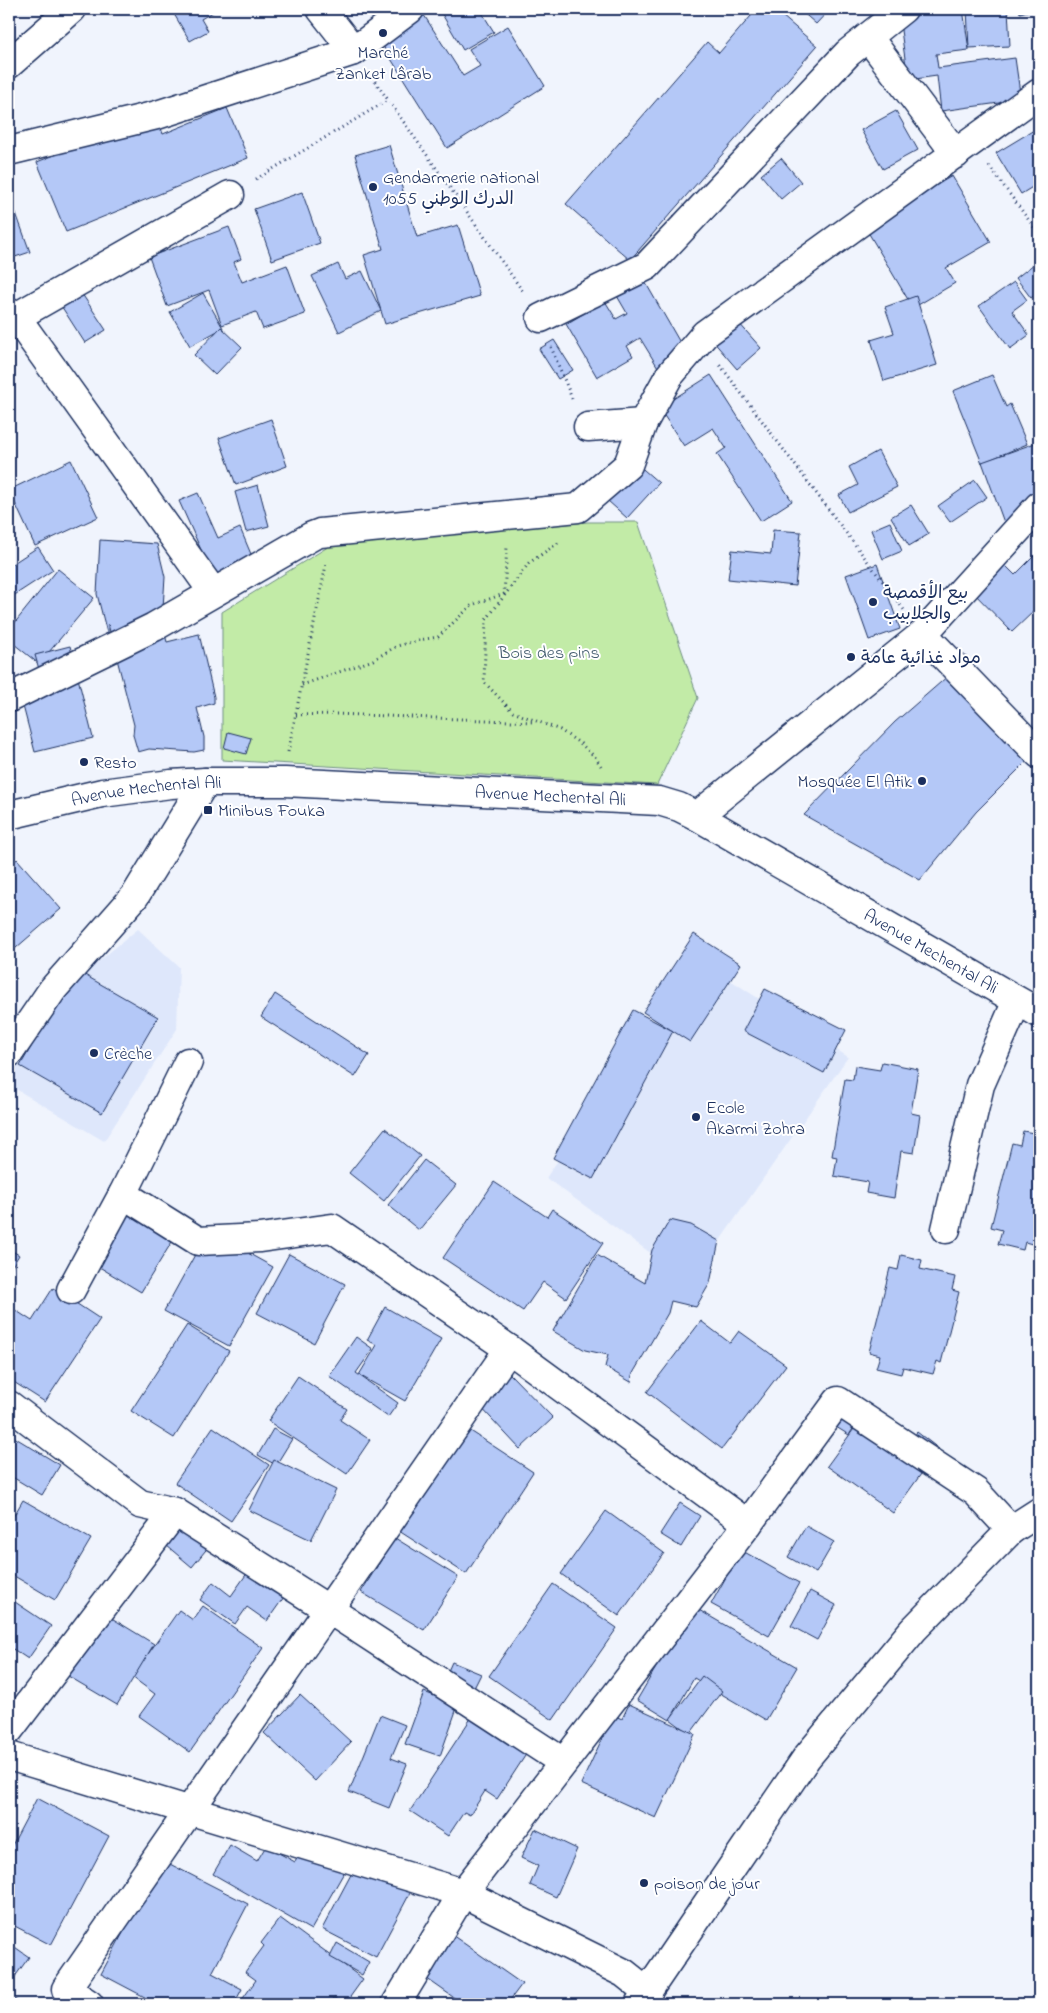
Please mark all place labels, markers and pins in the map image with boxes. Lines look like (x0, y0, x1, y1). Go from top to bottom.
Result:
marker: Marché Zanket Lârab (377, 27, 389, 39)
place label: Marché Zanket Lârab (335, 41, 432, 88)
place label: Gendarmerie national 1055 الدرك الوطني (383, 166, 539, 214)
marker: Gendarmerie national 1055 الدرك الوطني (367, 181, 379, 193)
place label: بيع الأقمصة والجلابيب (883, 580, 968, 628)
marker: بيع الأقمصة والجلابيب (867, 596, 879, 608)
place label: مواد غذائية عامة (861, 646, 981, 672)
marker: مواد غذائية عامة (845, 651, 857, 663)
place label: Resto (94, 751, 137, 777)
marker: Resto (78, 756, 90, 768)
place label: Mosquée El Atik (798, 770, 912, 796)
marker: Mosquée El Atik (916, 775, 928, 787)
place label: Minibus Fouka (218, 799, 325, 825)
marker: Minibus Fouka (202, 804, 214, 816)
place label: Crèche (104, 1042, 153, 1068)
marker: Crèche (88, 1047, 100, 1059)
place label: Ecole Akarmi Zohra (706, 1096, 805, 1143)
marker: Ecole Akarmi Zohra (690, 1111, 702, 1123)
place label: poison de jour (654, 1872, 760, 1898)
marker: poison de jour (638, 1877, 650, 1889)

